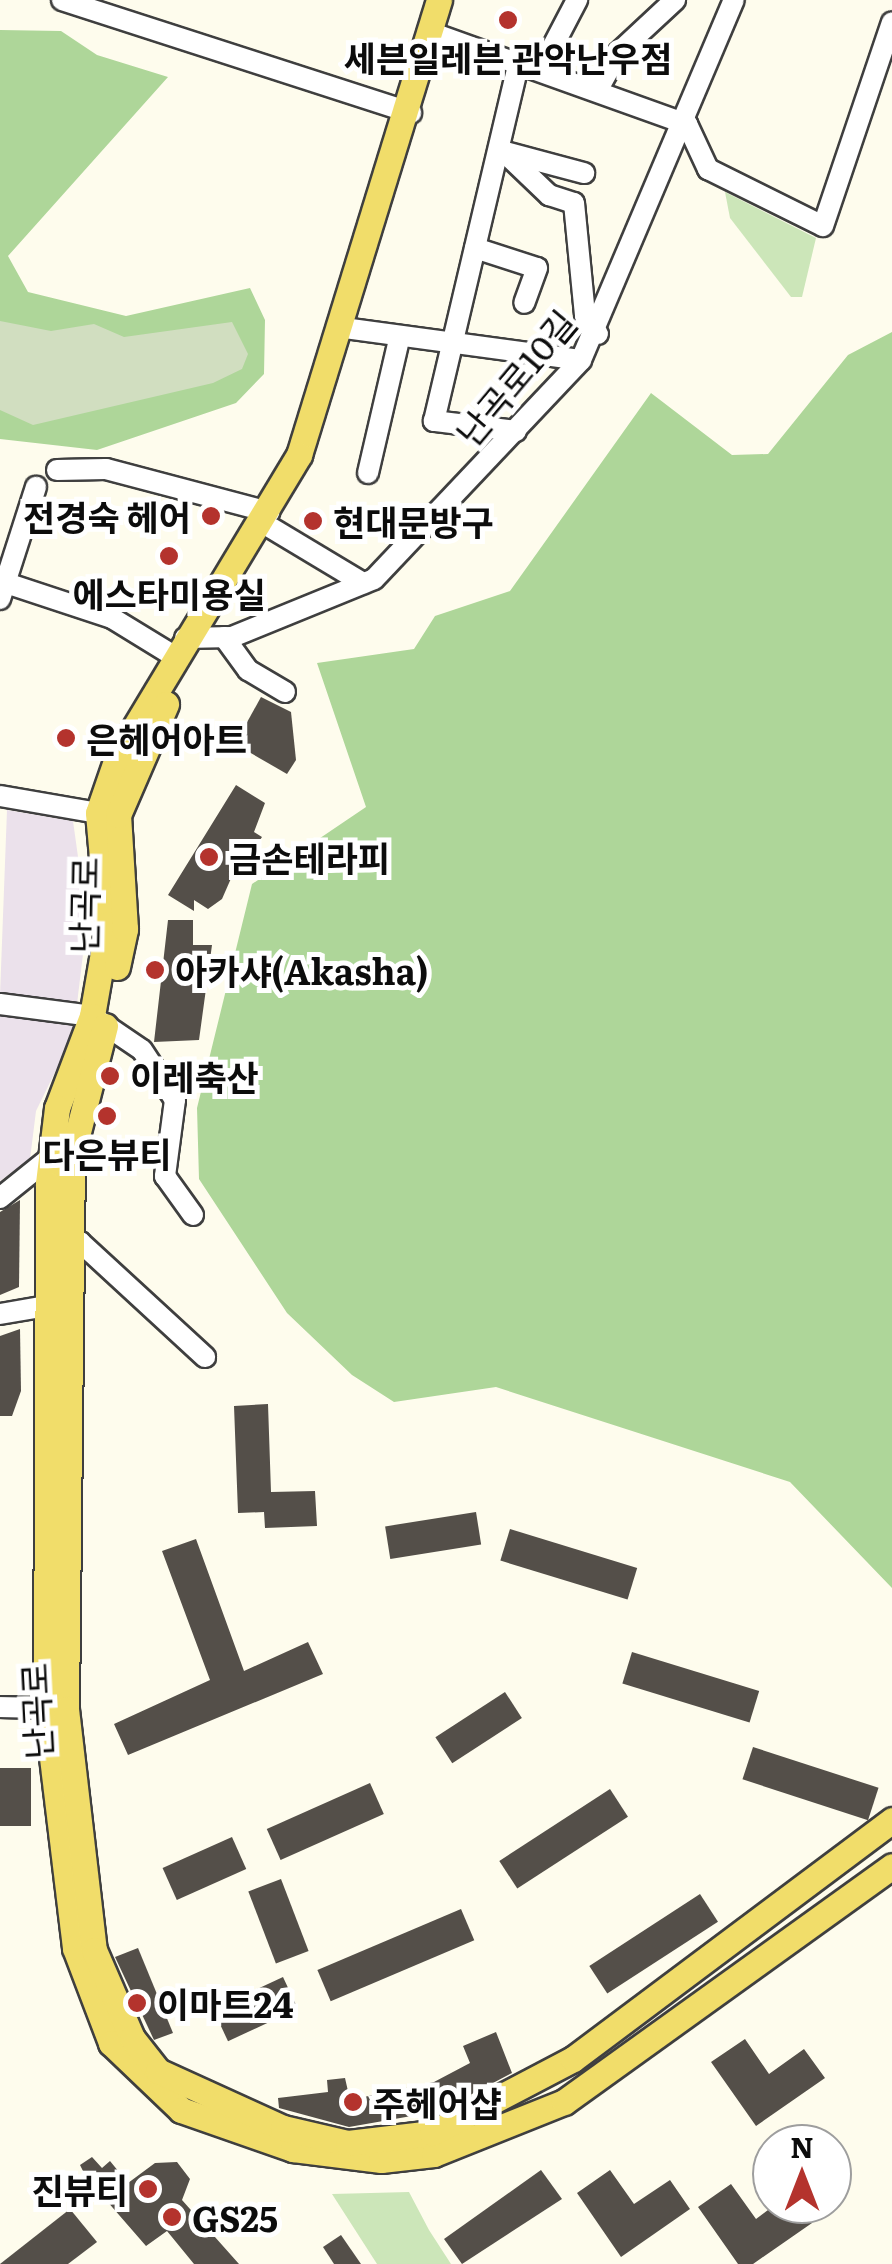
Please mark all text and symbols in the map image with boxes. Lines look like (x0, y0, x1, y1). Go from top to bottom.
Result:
marker: 세븐일레븐 관악난우점 (497, 9, 519, 31)
place label: 세븐일레븐 관악난우점 (344, 36, 672, 78)
street label: 난곡로10길 (446, 301, 584, 453)
place label: 전경숙 헤어 (23, 495, 191, 537)
place label: 현대문방구 (333, 500, 494, 542)
marker: 전경숙 헤어 (200, 505, 222, 527)
marker: 현대문방구 (302, 510, 324, 532)
marker: 에스타미용실 (158, 545, 180, 567)
place label: 에스타미용실 (72, 572, 266, 614)
place label: 은헤어아트 (86, 717, 247, 759)
marker: 은헤어아트 (55, 727, 77, 749)
place label: 금손테라피 (229, 836, 390, 878)
marker: 금손테라피 (198, 846, 220, 868)
street label: 난곡로 (61, 856, 105, 954)
place label: 아카샤(Akasha) (175, 949, 428, 991)
marker: 아카샤(Akasha) (144, 959, 166, 981)
place label: 이레축산 (130, 1055, 259, 1097)
marker: 이레축산 (99, 1065, 121, 1087)
marker: 다은뷰티 (96, 1105, 118, 1127)
place label: 다은뷰티 (43, 1132, 171, 1174)
street label: 난곡로 (12, 1662, 58, 1760)
place label: 이마트24 (157, 1982, 293, 2024)
marker: 이마트24 (126, 1992, 148, 2014)
place label: 주헤어샵 (373, 2081, 502, 2123)
marker: 주헤어샵 (342, 2091, 364, 2113)
north arrow (752, 2124, 852, 2224)
text: N (790, 2125, 814, 2167)
place label: 진뷰티 (31, 2168, 128, 2210)
marker: 진뷰티 (137, 2178, 159, 2200)
place label: GS25 (192, 2196, 278, 2238)
marker: GS25 (161, 2206, 183, 2228)

